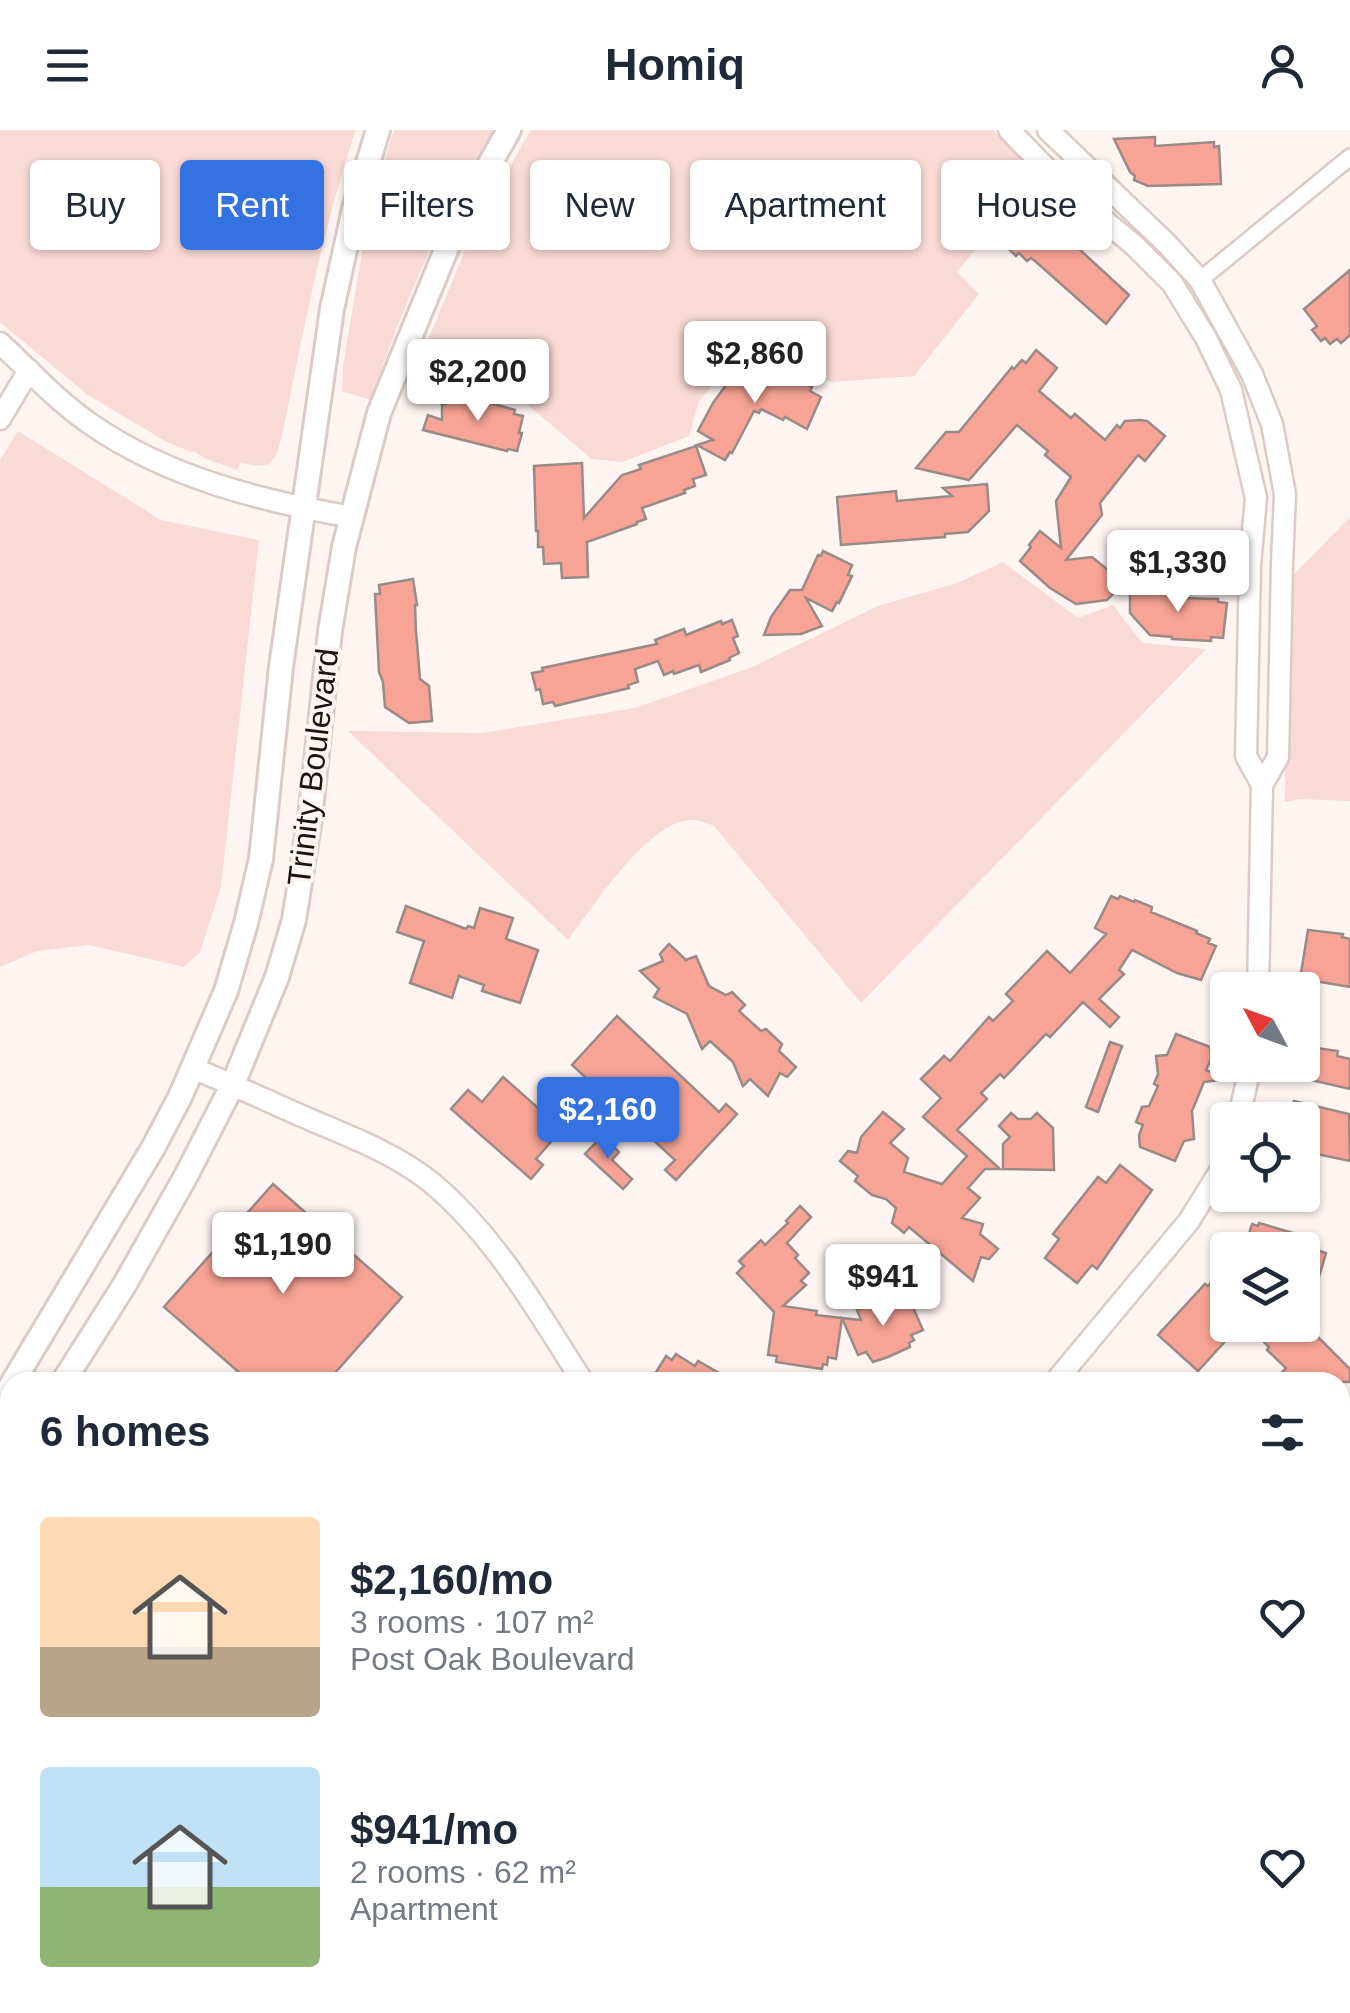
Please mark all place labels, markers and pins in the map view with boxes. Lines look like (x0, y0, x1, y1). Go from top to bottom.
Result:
pin: $2,860 (674, 321, 836, 406)
pin: $2,200 (397, 339, 559, 424)
pin: $1,330 (1097, 530, 1259, 615)
pin: $2,160 (527, 1077, 689, 1162)
pin: $1,190 (202, 1212, 364, 1297)
pin: $941 (824, 1244, 942, 1329)

